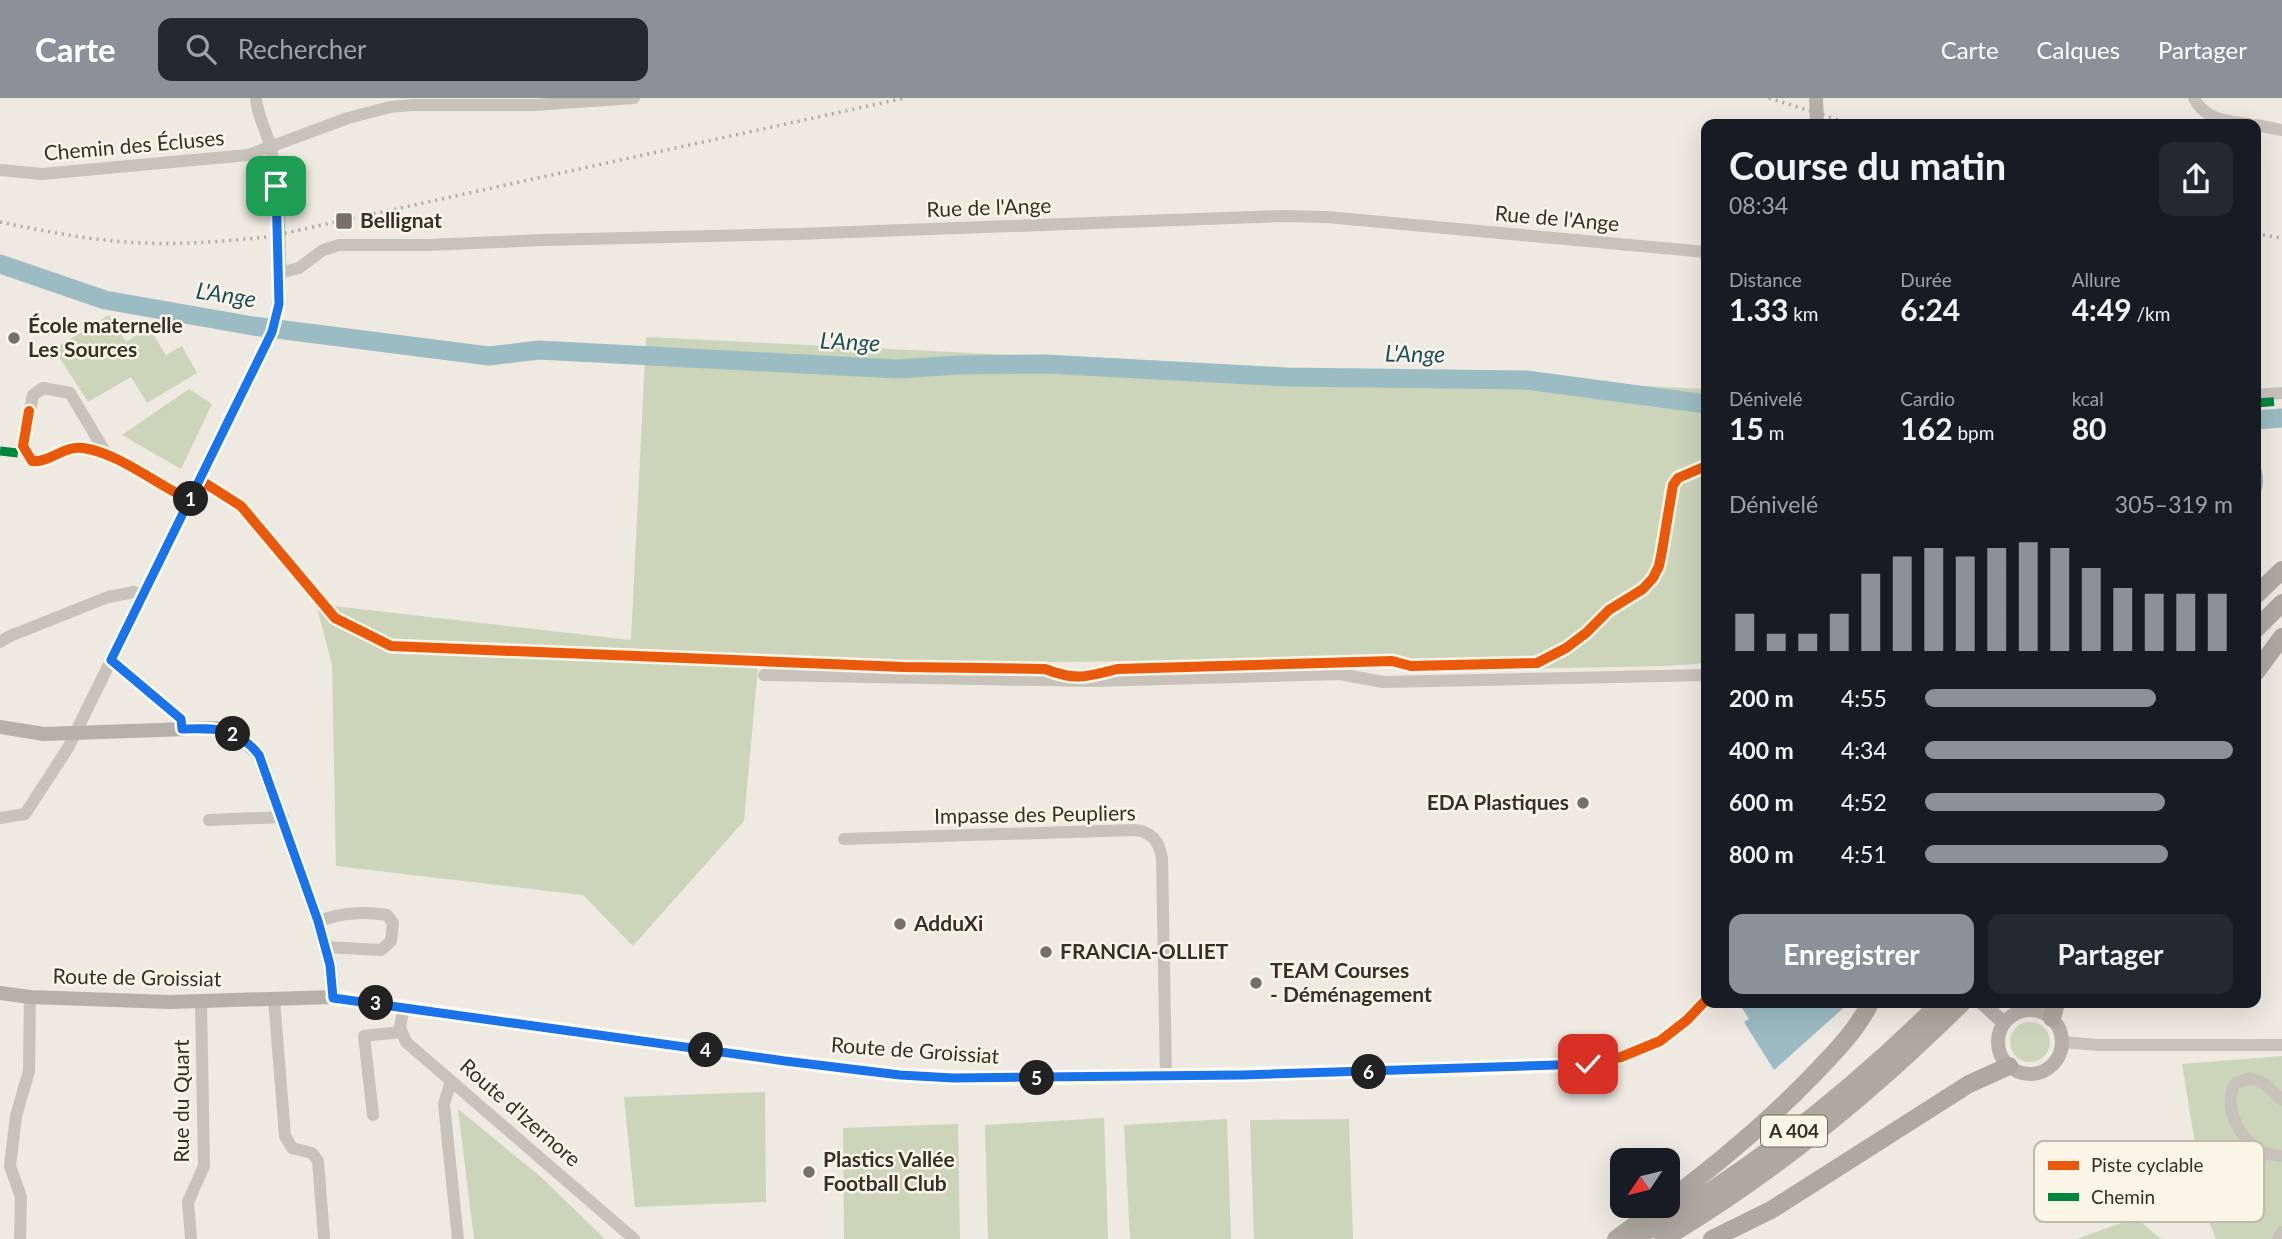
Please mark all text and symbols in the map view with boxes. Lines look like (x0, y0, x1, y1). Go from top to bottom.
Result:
search box (158, 18, 648, 81)
text: Carte (35, 29, 116, 69)
icon: search (182, 30, 220, 68)
text: Rechercher (238, 33, 367, 65)
text: Carte (1941, 35, 1999, 64)
text: Calques (2037, 35, 2120, 64)
text: Partager (2158, 35, 2247, 64)
street label: Chemin des Écluses (43, 124, 225, 165)
text: Course du matin (1729, 142, 2006, 188)
button: share (2159, 142, 2233, 216)
pin (246, 156, 306, 216)
icon: arrive (257, 167, 295, 205)
text: 08:34 (1729, 191, 1788, 219)
street label: Rue de l'Ange (926, 192, 1052, 221)
street label: Rue de l'Ange (1494, 200, 1620, 235)
place label: Bellignat (360, 207, 442, 232)
marker: Bellignat (334, 211, 354, 231)
text: Distance (1729, 268, 1802, 291)
text: Durée (1900, 268, 1952, 291)
text: Allure (2072, 268, 2121, 291)
water label: L'Ange (194, 275, 258, 313)
text: 1.33 (1729, 291, 1788, 327)
text: 6:24 (1900, 291, 1960, 327)
text: 4:49 (2072, 291, 2132, 327)
text: km (1788, 302, 1818, 325)
text: /km (2132, 302, 2170, 325)
place label: École maternelle Les Sources (28, 312, 183, 361)
water label: L'Ange (819, 325, 881, 357)
marker: École maternelle Les Sources (6, 330, 22, 346)
water label: L'Ange (1385, 338, 1445, 368)
text: Dénivelé (1729, 387, 1803, 410)
text: Cardio (1900, 387, 1955, 410)
text: kcal (2072, 387, 2104, 410)
text: 15 (1729, 410, 1764, 446)
text: 162 (1900, 410, 1953, 446)
text: 80 (2072, 410, 2106, 446)
text: m (1764, 421, 1784, 444)
text: bpm (1953, 421, 1994, 444)
pin: 1 (174, 482, 208, 516)
text: 1 (185, 487, 196, 510)
text: Dénivelé (1729, 490, 1818, 518)
text: 305–319 m (2115, 490, 2233, 518)
text: 200 m (1729, 684, 1794, 712)
text: 4:55 (1841, 684, 1887, 712)
pin: 2 (216, 716, 250, 752)
text: 2 (227, 722, 238, 745)
text: 400 m (1729, 736, 1794, 764)
text: 4:34 (1841, 736, 1887, 764)
text: 600 m (1729, 788, 1794, 816)
text: 4:52 (1841, 788, 1887, 816)
place label: EDA Plastiques (1427, 789, 1569, 814)
marker: EDA Plastiques (1575, 795, 1591, 811)
street label: Impasse des Peupliers (934, 799, 1136, 828)
text: 800 m (1729, 840, 1794, 868)
text: 4:51 (1841, 840, 1887, 868)
place label: AdduXi (913, 910, 983, 935)
button: Enregistrer (1729, 914, 1974, 994)
button: Partager (1988, 914, 2233, 994)
marker: AdduXi (892, 916, 908, 932)
place label: FRANCIA-OLLIET (1060, 938, 1229, 963)
marker: FRANCIA-OLLIET (1038, 944, 1054, 960)
place label: TEAM Courses - Déménagement (1270, 957, 1432, 1006)
street label: Route de Groissiat (53, 963, 222, 990)
marker: TEAM Courses - Déménagement (1248, 975, 1264, 991)
pin: 3 (358, 986, 394, 1020)
text: 3 (370, 991, 381, 1014)
street label: Route de Groissiat (830, 1031, 1001, 1068)
pin: 4 (688, 1032, 724, 1068)
pin (1558, 1034, 1618, 1094)
text: 4 (700, 1038, 711, 1061)
street label: Rue du Quart (168, 1039, 193, 1163)
icon: check (1569, 1045, 1607, 1083)
street label: Route d'Izernore (456, 1053, 586, 1171)
pin: 6 (1352, 1054, 1386, 1090)
pin: 5 (1020, 1060, 1054, 1096)
text: 6 (1363, 1060, 1374, 1083)
text: 5 (1031, 1066, 1042, 1089)
road number: A 404 (1761, 1116, 1827, 1147)
legend (2034, 1141, 2264, 1222)
place label: Plastics Vallée Football Club (823, 1146, 955, 1195)
north arrow (1610, 1148, 1680, 1218)
map controls (1610, 1148, 1680, 1218)
text: Piste cyclable (2091, 1153, 2204, 1176)
marker: Plastics Vallée Football Club (801, 1164, 817, 1180)
text: Chemin (2091, 1185, 2155, 1208)

